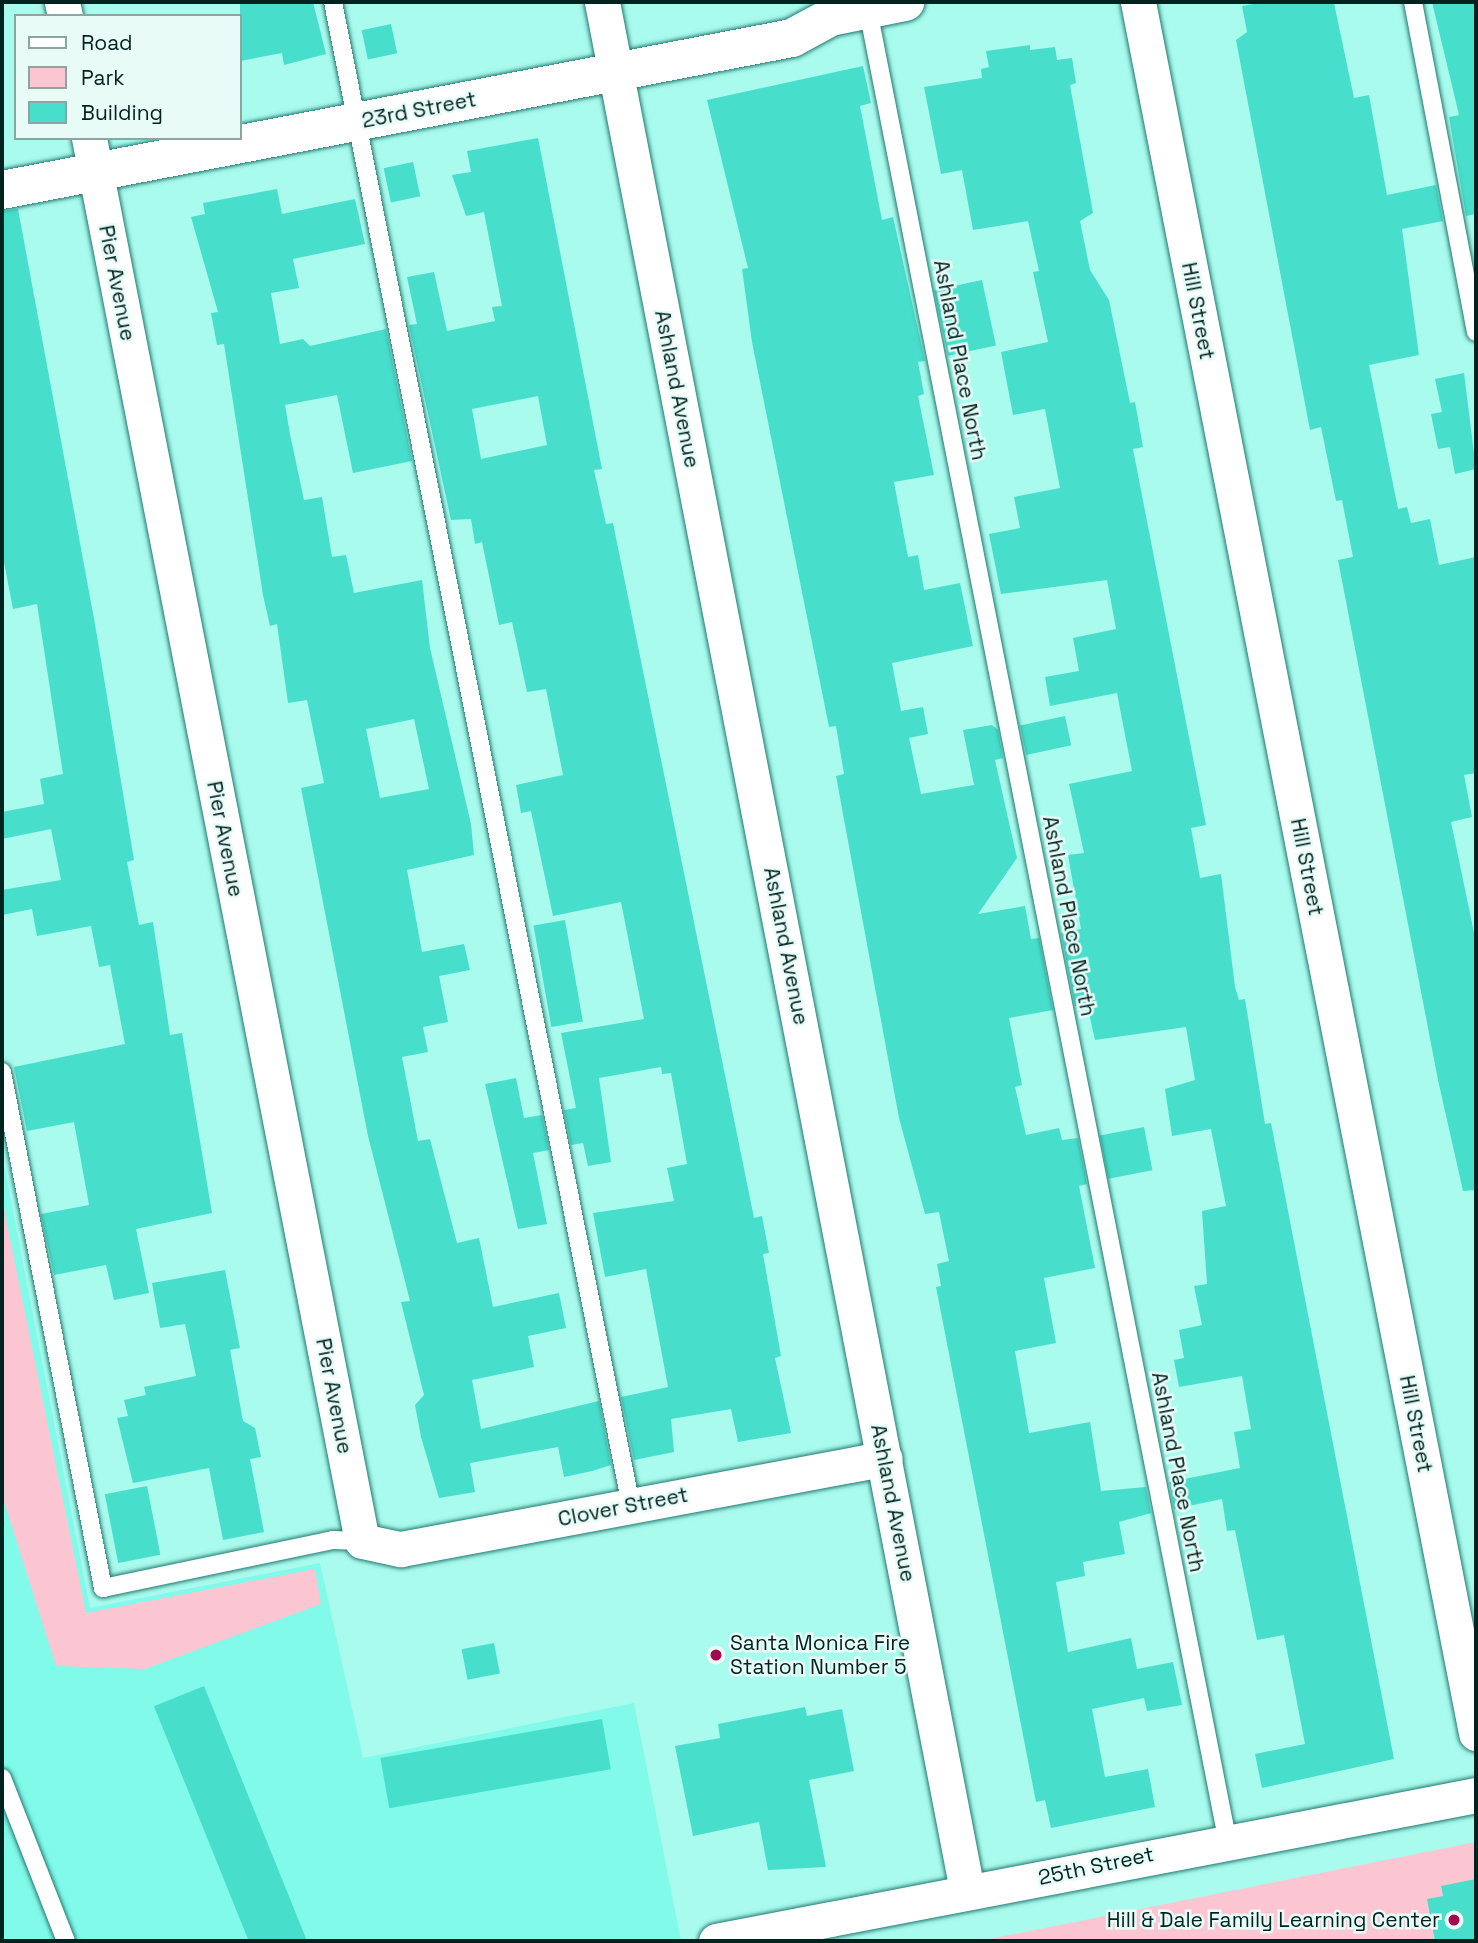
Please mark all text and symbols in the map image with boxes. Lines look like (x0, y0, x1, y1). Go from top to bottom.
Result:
legend (14, 14, 242, 140)
text: Road (81, 29, 133, 56)
text: Park (81, 64, 125, 91)
street label: 23rd Street (360, 87, 478, 133)
text: Building (81, 99, 163, 126)
street label: Pier Avenue (93, 223, 141, 343)
street label: Ashland Place North (928, 258, 992, 462)
street label: Hill Street (1176, 260, 1220, 362)
street label: Ashland Avenue (649, 308, 705, 470)
street label: Pier Avenue (201, 779, 249, 899)
street label: Ashland Place North (1037, 814, 1101, 1018)
street label: Hill Street (1285, 816, 1329, 918)
street label: Ashland Avenue (758, 865, 814, 1027)
street label: Pier Avenue (310, 1336, 358, 1456)
street label: Ashland Place North (1146, 1370, 1210, 1574)
street label: Hill Street (1394, 1373, 1438, 1475)
street label: Ashland Avenue (865, 1422, 921, 1584)
street label: Clover Street (556, 1482, 690, 1532)
place label: Santa Monica Fire Station Number 5 (730, 1630, 910, 1680)
marker: Santa Monica Fire Station Number 5 (708, 1647, 724, 1663)
street label: 25th Street (1036, 1841, 1156, 1891)
place label: Hill & Dale Family Learning Center (1107, 1907, 1440, 1933)
marker: Hill & Dale Family Learning Center (1446, 1912, 1462, 1928)

